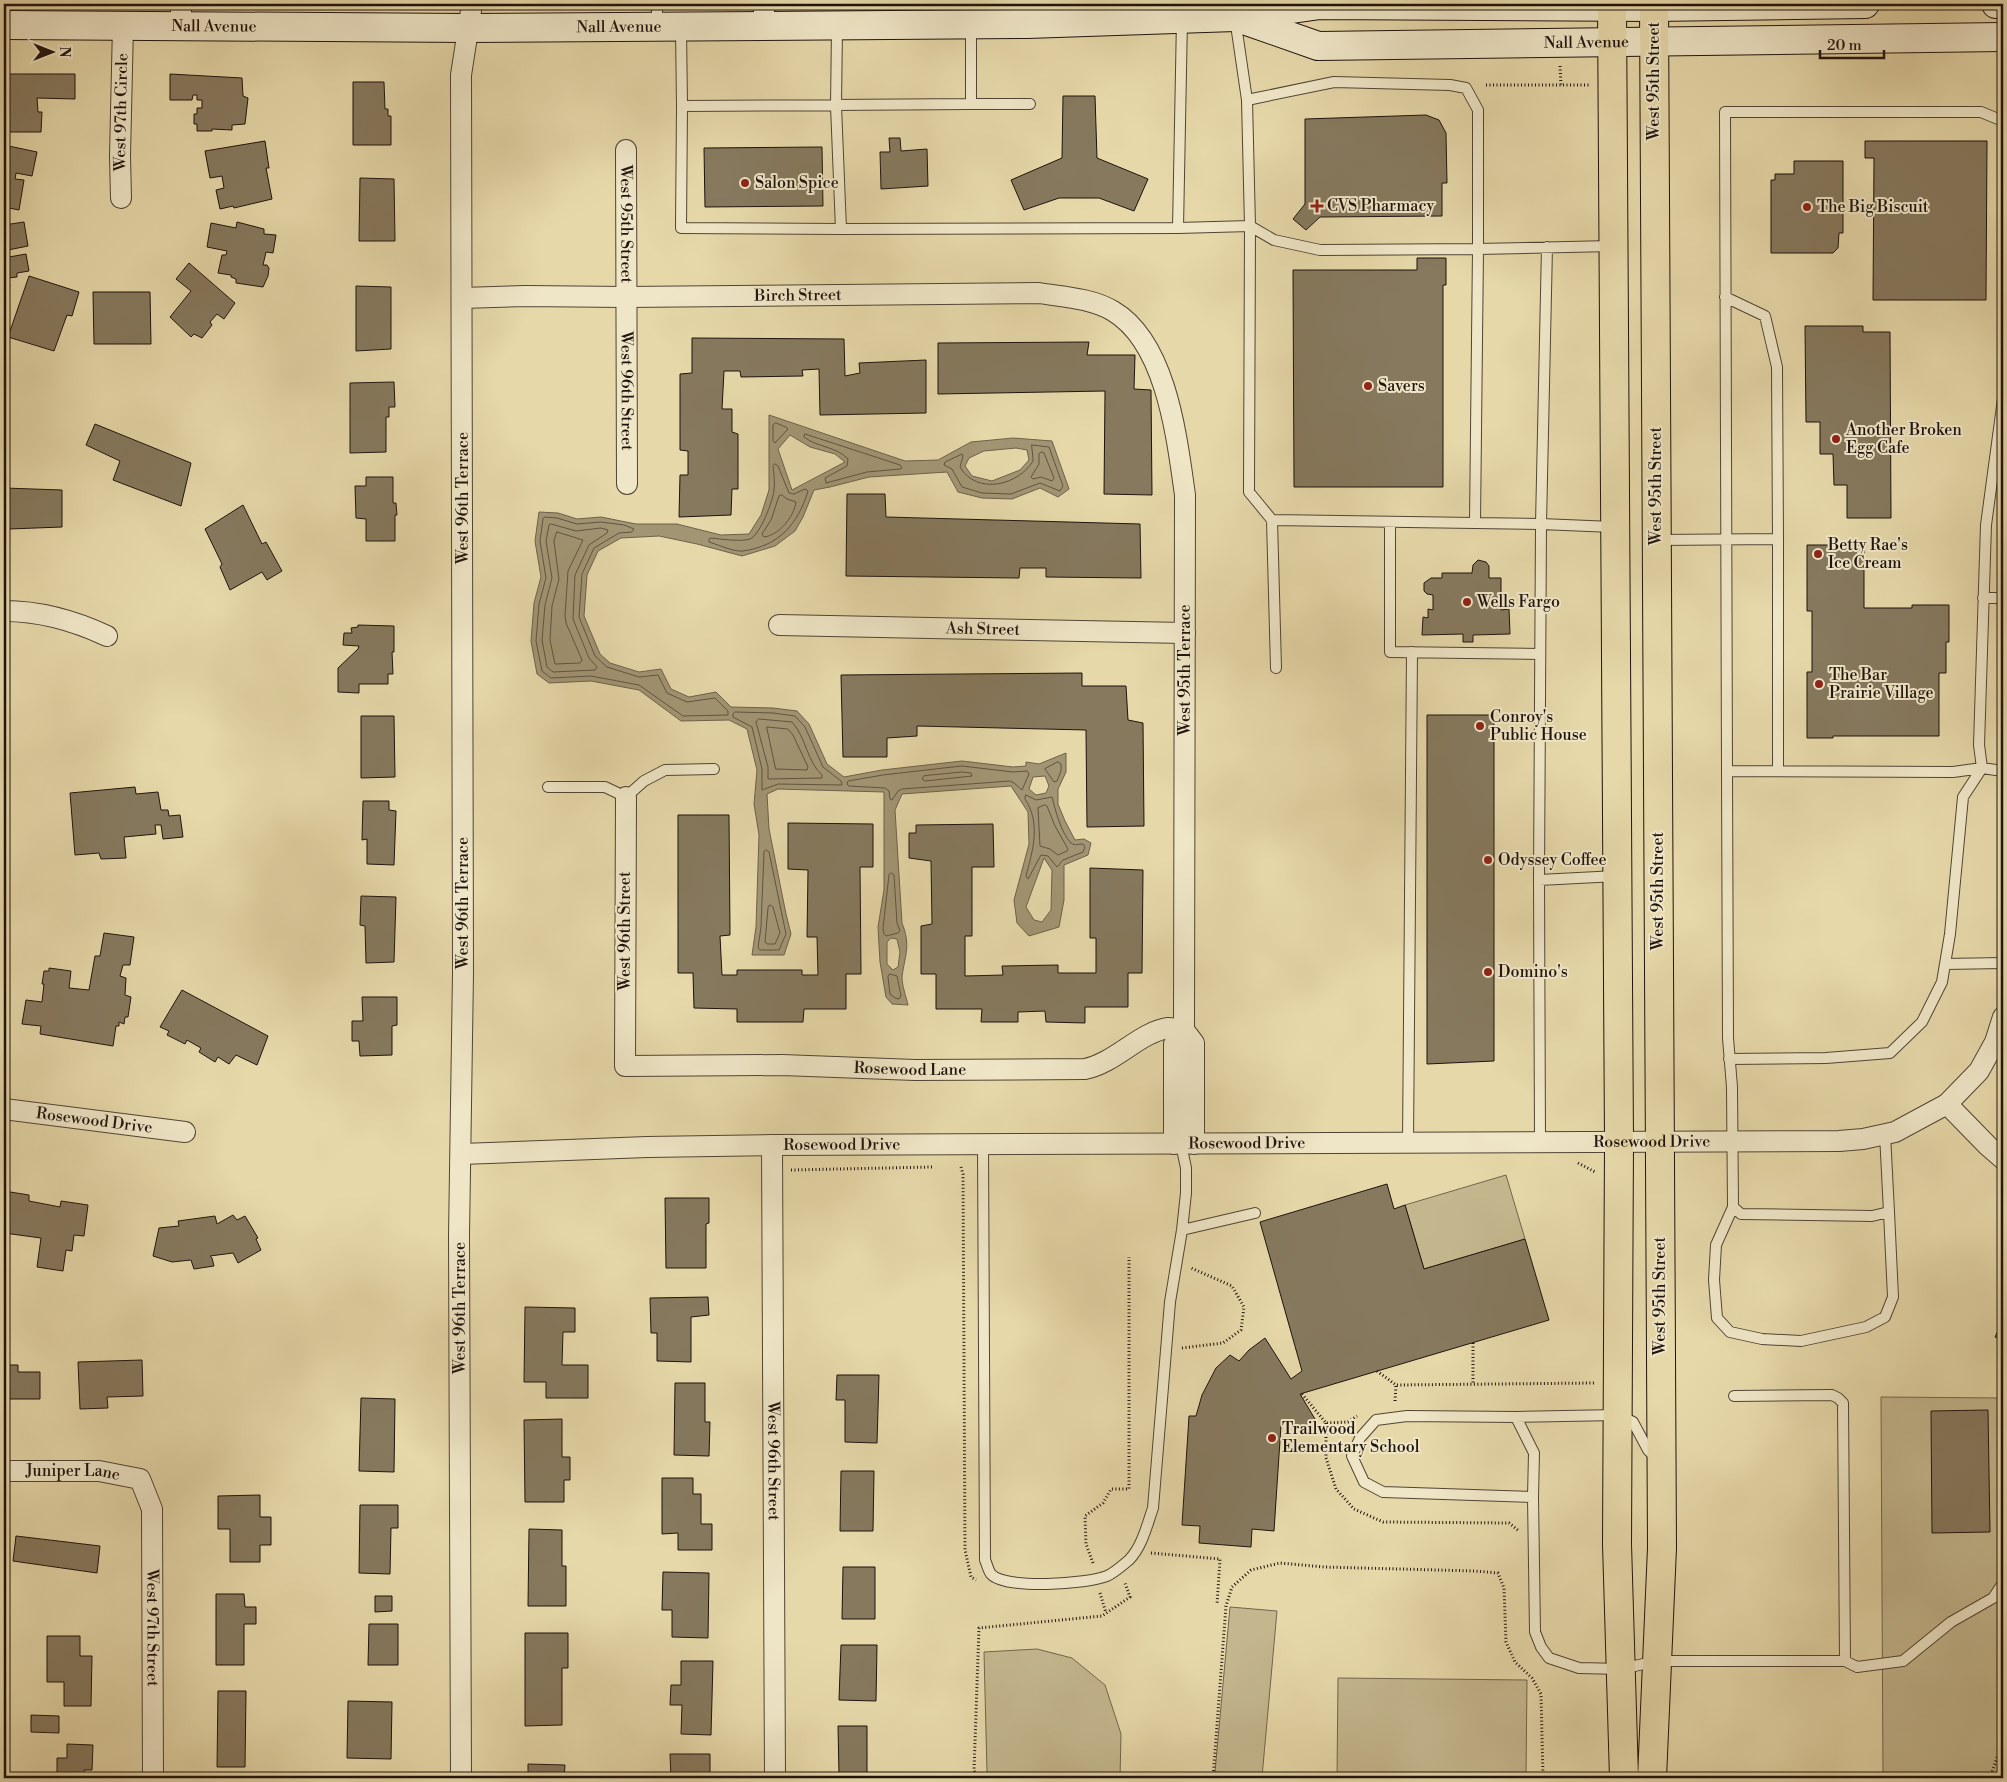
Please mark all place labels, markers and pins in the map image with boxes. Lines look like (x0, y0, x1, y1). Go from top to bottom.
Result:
place label: Salon Spice (755, 173, 839, 193)
marker: Salon Spice (739, 177, 751, 189)
place label: CVS Pharmacy (1327, 196, 1434, 216)
place label: The Big Biscuit (1817, 197, 1929, 217)
marker: CVS Pharmacy (1311, 200, 1323, 212)
marker: The Big Biscuit (1801, 201, 1813, 213)
place label: Savers (1378, 376, 1425, 396)
marker: Savers (1362, 380, 1374, 392)
place label: Another Broken Egg Cafe (1845, 420, 1962, 458)
marker: Another Broken Egg Cafe (1830, 433, 1842, 445)
place label: Betty Rae's Ice Cream (1827, 535, 1908, 573)
marker: Betty Rae's Ice Cream (1812, 548, 1824, 560)
place label: Wells Fargo (1476, 592, 1560, 612)
marker: Wells Fargo (1461, 596, 1473, 608)
place label: The Bar Prairie Village (1829, 665, 1934, 703)
marker: The Bar Prairie Village (1813, 678, 1825, 690)
place label: Conroy's Public House (1490, 707, 1587, 745)
marker: Conroy's Public House (1474, 720, 1486, 732)
place label: Odyssey Coffee (1498, 850, 1607, 870)
marker: Odyssey Coffee (1482, 854, 1494, 866)
place label: Domino's (1498, 962, 1568, 982)
marker: Domino's (1482, 966, 1494, 978)
place label: Trailwood Elementary School (1282, 1419, 1420, 1457)
marker: Trailwood Elementary School (1266, 1432, 1278, 1444)

